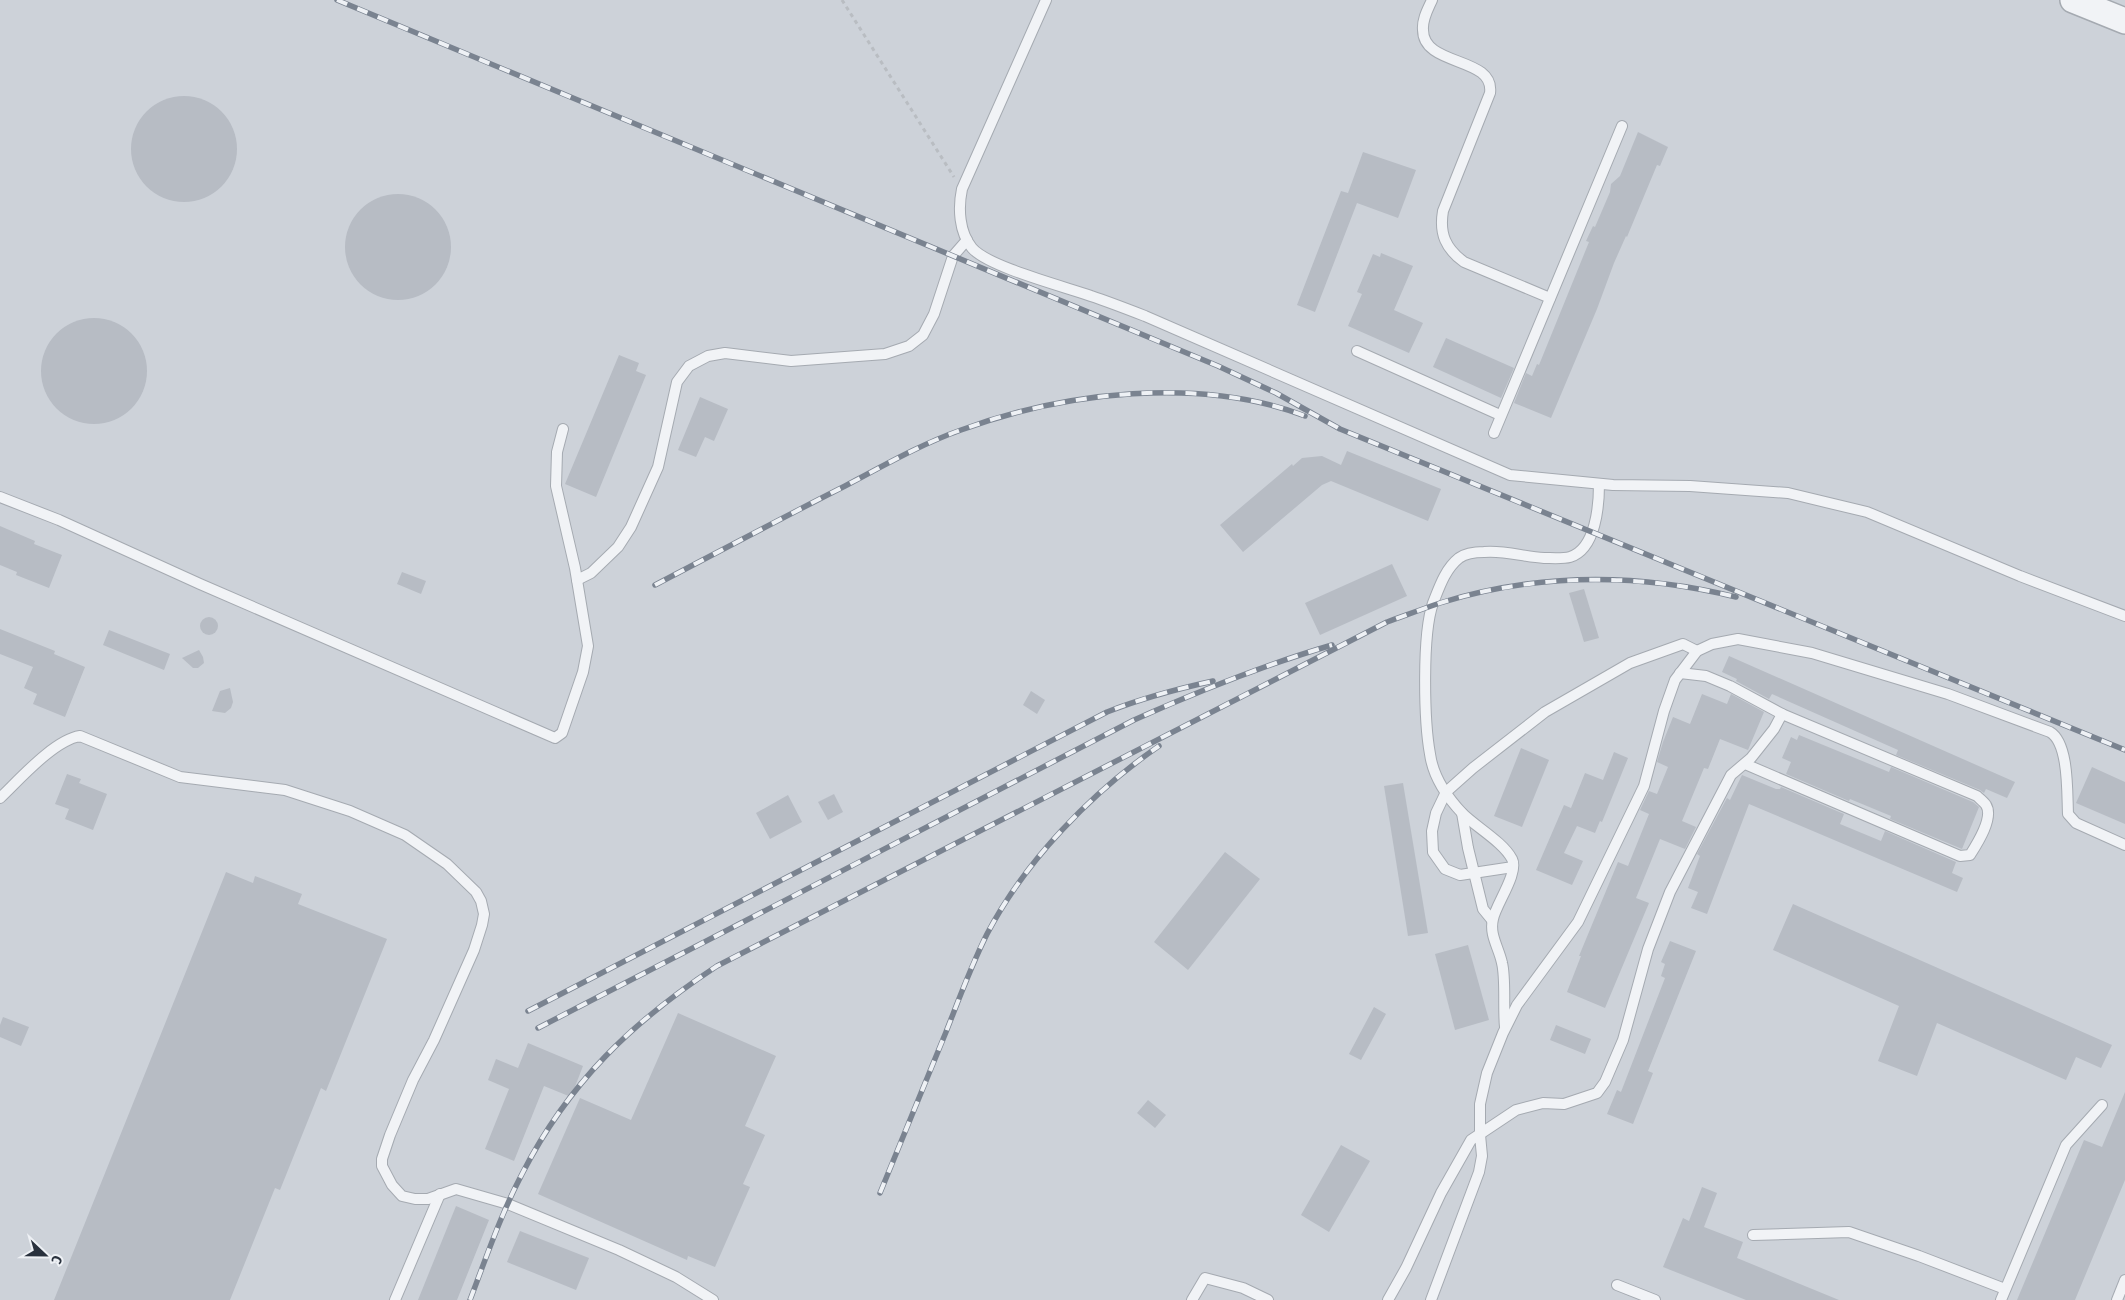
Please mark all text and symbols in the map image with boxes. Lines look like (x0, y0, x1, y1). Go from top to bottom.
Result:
north arrow (20, 1230, 70, 1280)
text: С (47, 1253, 66, 1267)

